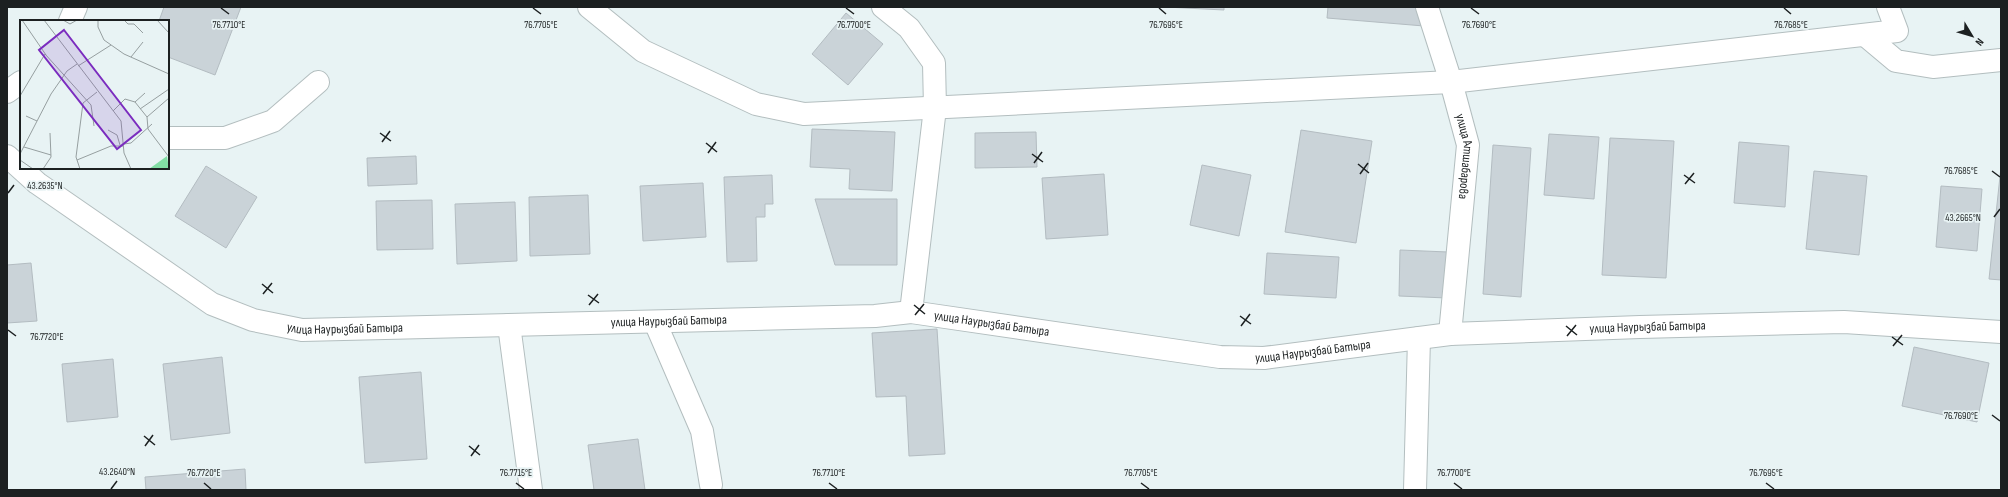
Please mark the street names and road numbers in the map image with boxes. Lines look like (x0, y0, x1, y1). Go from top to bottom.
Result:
street label: улица Атшабарова (1452, 112, 1476, 200)
street label: улица Наурызбай Батыра (933, 307, 1050, 340)
street label: улица Наурызбай Батыра (610, 312, 727, 330)
street label: улица Наурызбай Батыра (1589, 317, 1706, 337)
street label: улица Наурызбай Батыра (285, 319, 403, 338)
street label: улица Наурызбай Батыра (1255, 336, 1372, 366)

